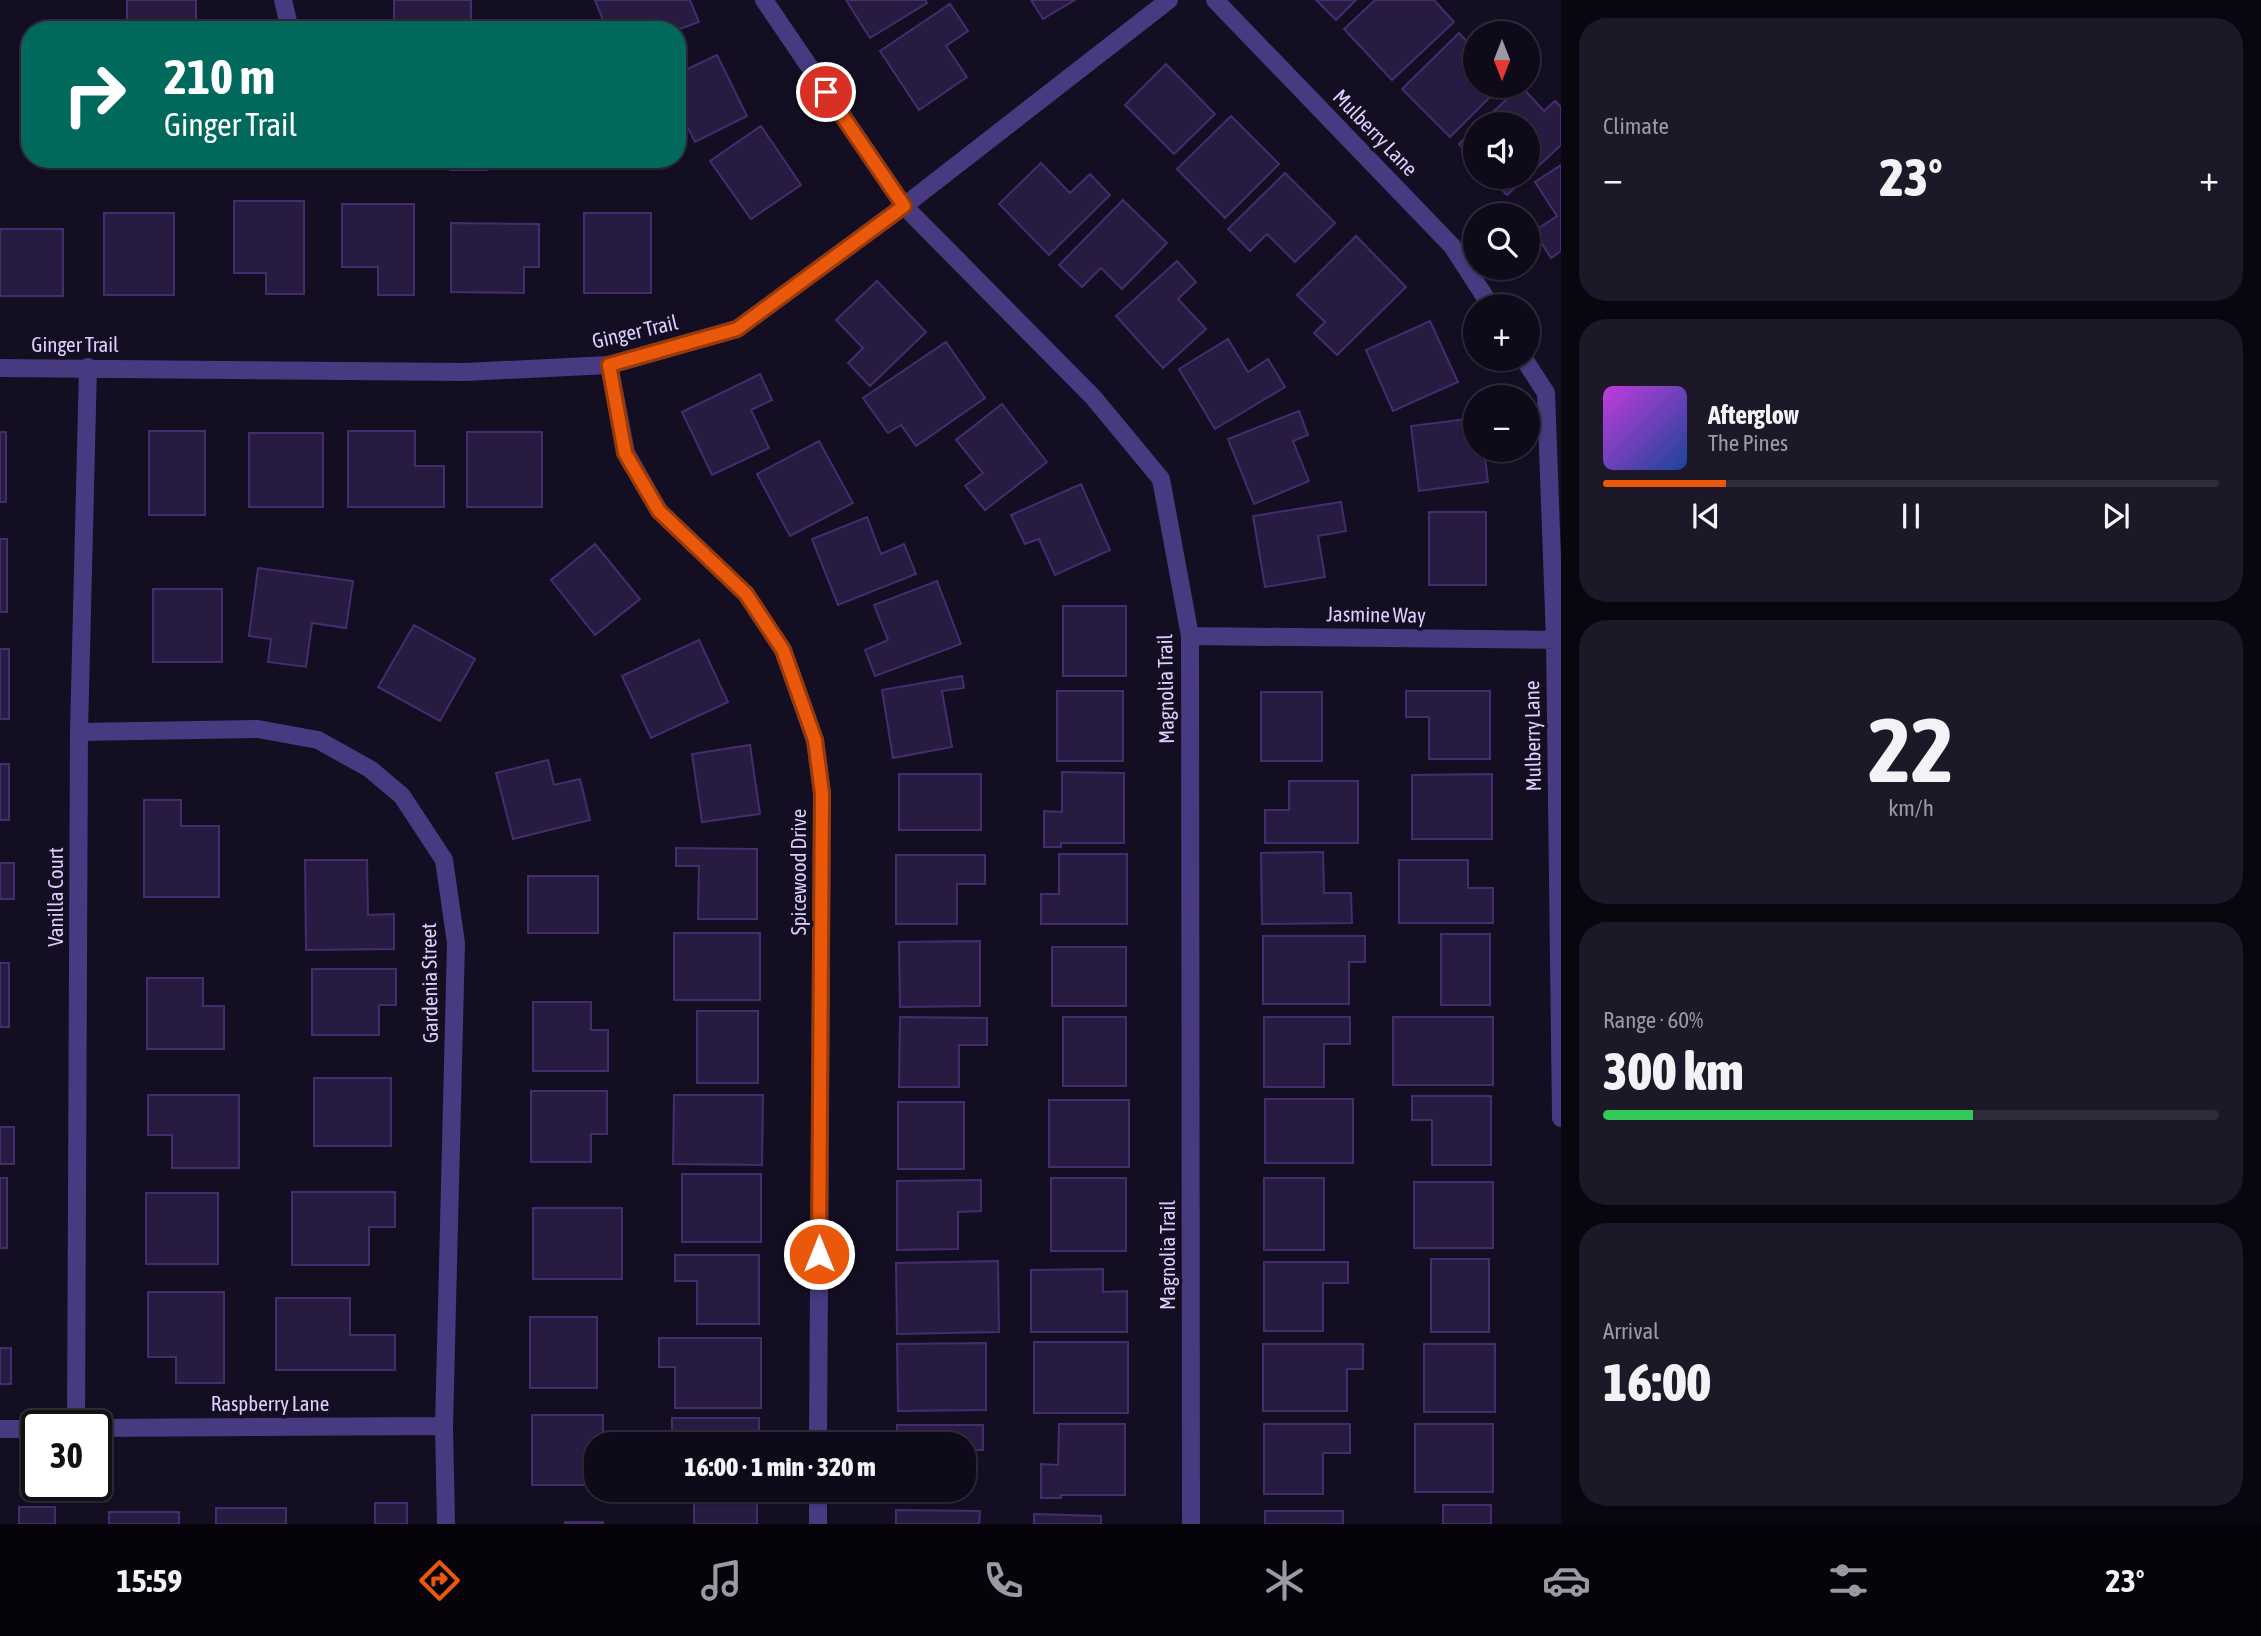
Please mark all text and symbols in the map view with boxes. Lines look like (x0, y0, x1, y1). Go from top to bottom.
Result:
north arrow (1463, 21, 1540, 98)
map controls (1463, 21, 1540, 462)
text: 210 m (164, 48, 275, 104)
icon: right (49, 49, 140, 140)
pin (796, 62, 856, 122)
icon: arrive (807, 73, 845, 111)
street label: Mulberry Lane (1329, 84, 1423, 180)
text: Ginger Trail (164, 106, 297, 143)
button: sound (1463, 112, 1540, 189)
text: Climate (1603, 113, 1669, 139)
text: 23° (1879, 147, 1943, 207)
text: − (1603, 156, 1623, 199)
text: + (2199, 156, 2219, 199)
button: search (1463, 203, 1540, 280)
button: + (1463, 294, 1540, 371)
street label: Ginger Trail (590, 309, 680, 353)
street label: Ginger Trail (31, 332, 119, 356)
button: − (1463, 385, 1540, 462)
text: Afterglow (1708, 400, 1799, 430)
text: The Pines (1708, 430, 1788, 456)
icon: previous (1687, 497, 1725, 535)
icon: pause (1892, 497, 1930, 535)
icon: next (2097, 497, 2135, 535)
street label: Jasmine Way (1326, 601, 1426, 627)
street label: Magnolia Trail (1152, 633, 1178, 744)
street label: Mulberry Lane (1519, 680, 1545, 792)
text: 22 (1868, 697, 1954, 801)
text: km/h (1888, 795, 1934, 821)
street label: Spicewood Drive (786, 809, 810, 935)
street label: Vanilla Court (43, 847, 67, 947)
street label: Gardenia Street (416, 923, 442, 1043)
text: Range · 60% (1603, 1007, 1703, 1033)
text: 300 km (1603, 1041, 1744, 1101)
street label: Magnolia Trail (1155, 1200, 1179, 1310)
position arrow (782, 1217, 856, 1291)
text: Arrival (1603, 1318, 1659, 1344)
text: 16:00 (1603, 1352, 1711, 1412)
street label: Raspberry Lane (211, 1391, 329, 1415)
speed limit sign: 30 (21, 1410, 112, 1501)
text: 16:00 · 1 min · 320 m (684, 1452, 876, 1482)
icon: directions (415, 1556, 464, 1605)
icon: music (697, 1556, 746, 1605)
icon: phone (979, 1556, 1028, 1605)
icon: climate (1260, 1556, 1309, 1605)
icon: car (1542, 1556, 1591, 1605)
icon: filters (1824, 1556, 1873, 1605)
text: 15:59 (116, 1562, 182, 1599)
text: 23° (2106, 1562, 2145, 1599)

